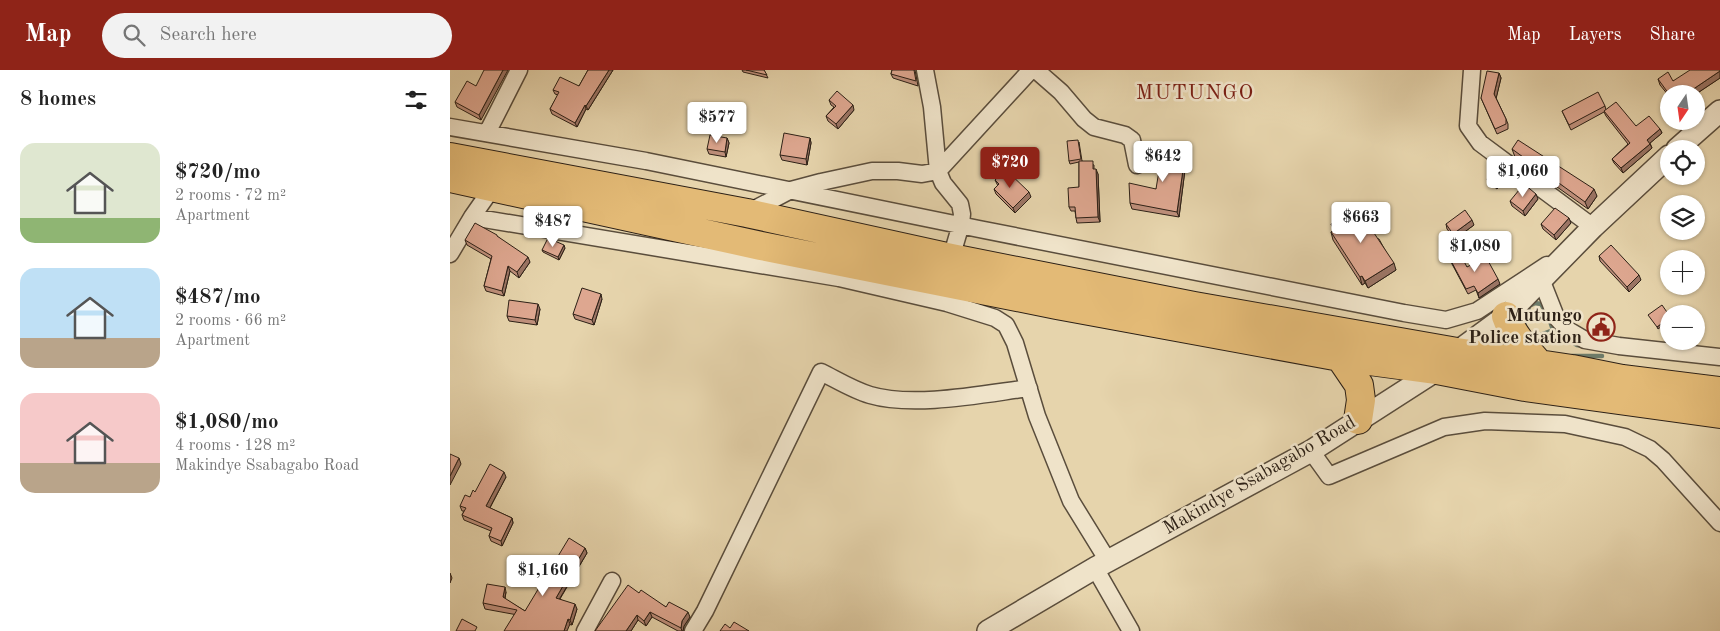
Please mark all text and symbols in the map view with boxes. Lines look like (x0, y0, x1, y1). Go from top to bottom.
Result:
search box (102, 13, 452, 58)
icon: search (120, 21, 148, 49)
text: Map (25, 23, 72, 47)
text: Search here (160, 26, 257, 45)
text: Map (1507, 26, 1541, 44)
text: Layers (1569, 26, 1621, 44)
text: Share (1649, 26, 1695, 44)
district label: MUTUNGO (1136, 83, 1254, 104)
north arrow (1660, 85, 1705, 130)
map controls (1660, 85, 1705, 350)
icon: filters (402, 86, 430, 114)
text: 8 homes (20, 89, 96, 110)
pin: $577 (687, 102, 747, 144)
text: $577 (698, 110, 736, 126)
pin: $642 (1133, 140, 1193, 183)
button: locate (1660, 140, 1705, 185)
pin: $720 (980, 146, 1040, 189)
text: $642 (1144, 149, 1182, 165)
text: $720 (991, 155, 1029, 171)
pin: $1,060 (1482, 156, 1564, 198)
text: $720/mo (175, 162, 261, 183)
icon: home (60, 163, 120, 223)
text: $1,060 (1498, 164, 1548, 180)
text: 2 rooms · 72 m² (175, 188, 286, 204)
button: layers (1660, 195, 1705, 240)
pin: $663 (1331, 202, 1391, 244)
pin: $487 (523, 206, 583, 248)
text: Apartment (175, 208, 250, 224)
text: $663 (1342, 210, 1380, 226)
text: $487 (534, 214, 572, 230)
pin: $1,080 (1434, 230, 1516, 273)
text: $1,080 (1450, 239, 1500, 255)
button: + (1660, 250, 1705, 295)
text: $487/mo (175, 287, 261, 308)
icon: home (60, 288, 120, 348)
button: − (1660, 305, 1705, 350)
place label: Mutungo Police station (1468, 307, 1582, 348)
public building icon: Mutungo Police station (1586, 312, 1616, 342)
text: 2 rooms · 66 m² (175, 313, 286, 329)
text: Apartment (175, 333, 250, 349)
text: $1,080/mo (175, 412, 279, 433)
icon: home (60, 413, 120, 473)
street label: Makindye Ssabagabo Road (1161, 413, 1360, 539)
text: 4 rooms · 128 m² (175, 438, 295, 454)
text: Makindye Ssabagabo Road (175, 458, 359, 474)
pin: $1,160 (502, 554, 584, 597)
text: $1,160 (518, 563, 568, 579)

